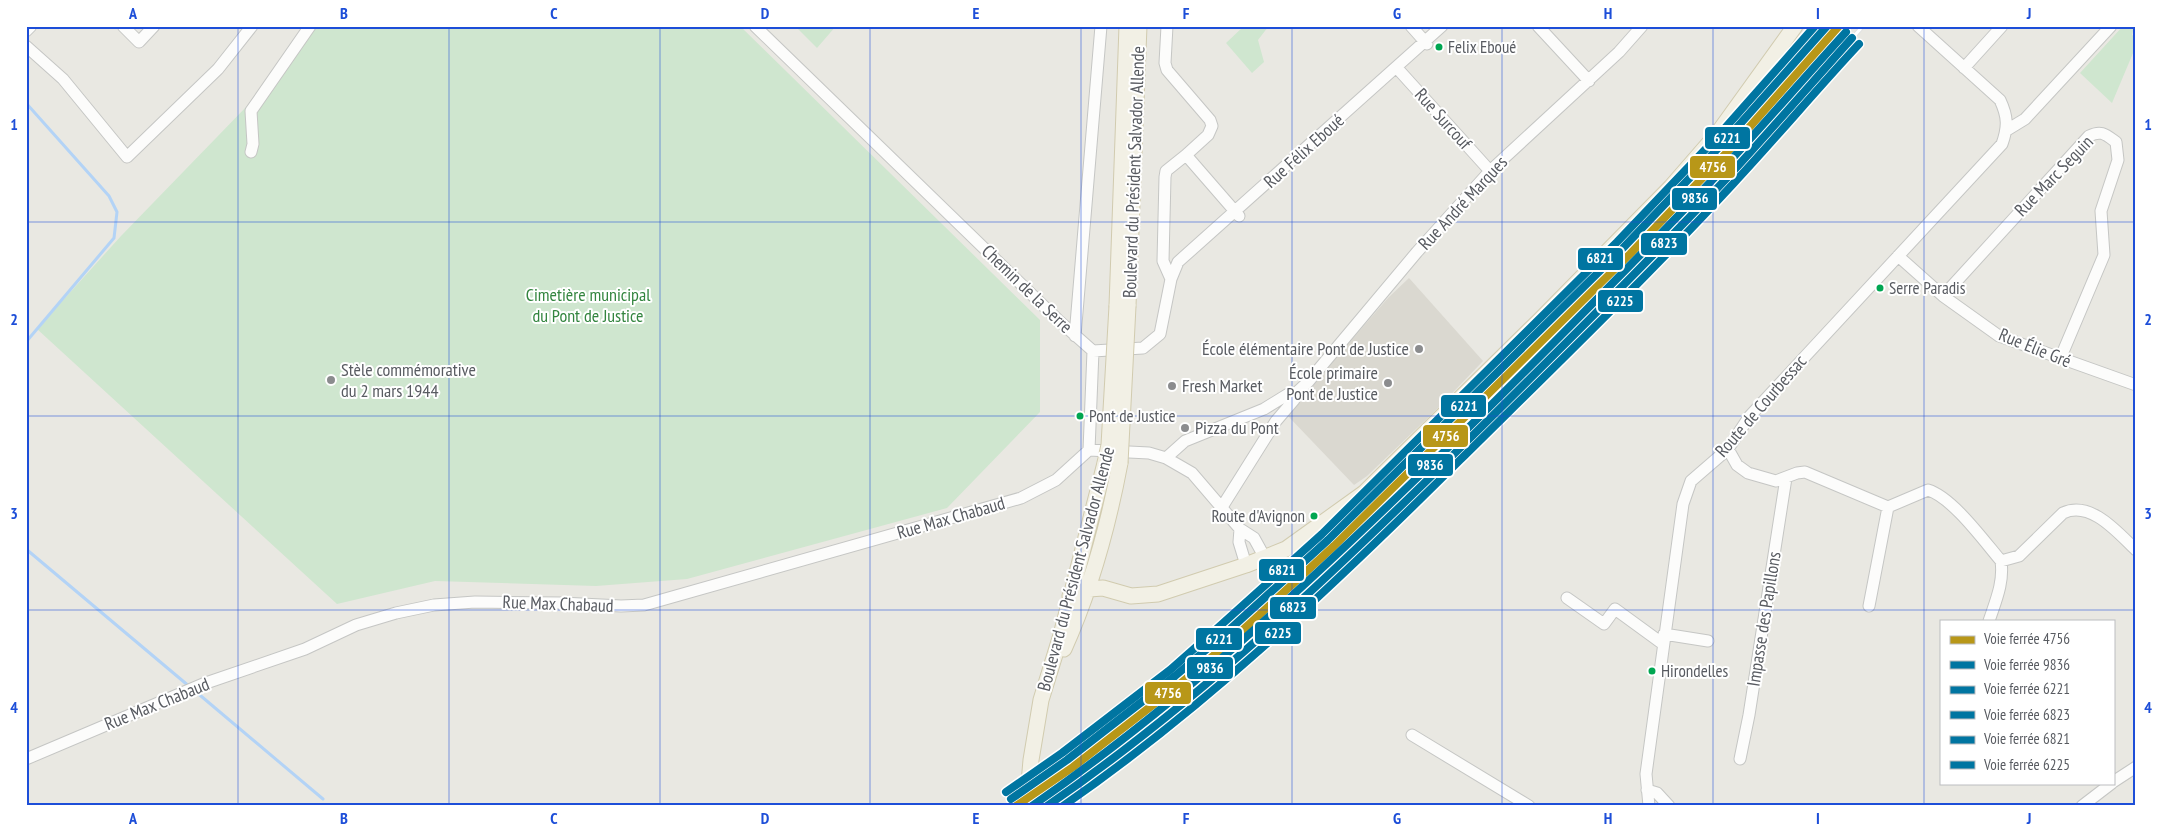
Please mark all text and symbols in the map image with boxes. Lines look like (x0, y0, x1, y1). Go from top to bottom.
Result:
text: A (128, 3, 138, 23)
text: B (340, 3, 348, 23)
text: C (550, 3, 558, 23)
text: D (761, 3, 770, 23)
text: E (973, 3, 980, 23)
text: F (1183, 3, 1190, 23)
text: G (1393, 3, 1401, 23)
text: H (1604, 3, 1612, 23)
text: I (1816, 3, 1820, 23)
text: J (2026, 3, 2031, 23)
place label: Felix Eboué (1448, 36, 1516, 58)
marker: Felix Eboué (1434, 42, 1444, 52)
street label: Boulevard du Président Salvador Allende (1118, 46, 1149, 298)
street label: Rue Surcouf (1410, 83, 1478, 155)
street label: Rue Félix Eboué (1259, 109, 1349, 193)
text: 1 (10, 114, 18, 134)
text: 1 (2144, 114, 2152, 134)
line badge: 6221 (1704, 126, 1751, 150)
text: 6221 (1714, 129, 1740, 147)
street label: Rue Marc Seguin (2009, 130, 2098, 221)
street label: Rue André Marques (1413, 151, 1512, 254)
line badge: 4756 (1689, 155, 1736, 179)
text: 4756 (1700, 158, 1727, 176)
line badge: 9836 (1671, 187, 1718, 211)
text: 9836 (1682, 189, 1709, 207)
line badge: 6823 (1640, 232, 1688, 256)
text: 6823 (1651, 234, 1677, 252)
street label: Chemin de la Serre (977, 240, 1078, 338)
line badge: 6821 (1577, 247, 1624, 271)
text: 6821 (1587, 249, 1613, 267)
place label: Serre Paradis (1889, 277, 1966, 299)
park label: Cimetière municipal du Pont de Justice (526, 283, 651, 327)
marker: Serre Paradis (1875, 283, 1885, 293)
line badge: 6225 (1597, 289, 1644, 313)
text: 6225 (1607, 292, 1633, 310)
text: 2 (10, 309, 18, 329)
text: 2 (2144, 309, 2152, 329)
street label: Rue Élie Gré (1996, 323, 2075, 372)
place label: École élémentaire Pont de Justice (1202, 337, 1409, 360)
marker: École élémentaire Pont de Justice (1413, 343, 1425, 355)
street label: Route de Courbessac (1710, 349, 1812, 461)
place label: Stèle commémorative du 2 mars 1944 (341, 358, 476, 402)
place label: École primaire Pont de Justice (1286, 361, 1378, 405)
marker: Stèle commémorative du 2 mars 1944 (325, 374, 337, 386)
place label: Fresh Market (1182, 374, 1262, 397)
marker: École primaire Pont de Justice (1382, 377, 1394, 389)
marker: Fresh Market (1166, 380, 1178, 392)
line badge: 6221 (1440, 394, 1487, 418)
text: 6221 (1451, 397, 1477, 415)
place label: Pont de Justice (1089, 405, 1176, 427)
marker: Pont de Justice (1075, 411, 1085, 421)
place label: Pizza du Pont (1195, 416, 1279, 439)
marker: Pizza du Pont (1179, 422, 1191, 434)
line badge: 4756 (1422, 424, 1469, 448)
text: 4756 (1433, 427, 1460, 445)
street label: Boulevard du Président Salvador Allende (1032, 444, 1119, 694)
line badge: 9836 (1407, 453, 1454, 477)
text: 9836 (1417, 456, 1444, 474)
street label: Rue Max Chabaud (894, 491, 1007, 544)
text: 3 (10, 503, 18, 523)
text: 3 (2144, 503, 2152, 523)
place label: Route d'Avignon (1211, 505, 1305, 527)
marker: Route d'Avignon (1309, 511, 1319, 521)
street label: Impasse des Papillons (1741, 550, 1786, 688)
line badge: 6821 (1258, 558, 1305, 582)
text: 6821 (1269, 561, 1295, 579)
street label: Rue Max Chabaud (502, 590, 614, 617)
line badge: 6823 (1269, 596, 1317, 620)
text: 6823 (1280, 598, 1306, 616)
legend (1940, 620, 2114, 784)
line badge: 6225 (1254, 621, 1302, 645)
text: 6225 (1265, 624, 1291, 642)
line badge: 6221 (1195, 627, 1243, 651)
text: Voie ferrée 4756 (1983, 629, 2070, 648)
text: 6221 (1206, 630, 1232, 648)
text: Voie ferrée 9836 (1983, 655, 2070, 674)
line badge: 9836 (1186, 656, 1234, 680)
text: 9836 (1197, 659, 1224, 677)
place label: Hirondelles (1661, 660, 1729, 682)
marker: Hirondelles (1647, 666, 1657, 676)
street label: Rue Max Chabaud (101, 672, 213, 735)
text: Voie ferrée 6221 (1983, 679, 2070, 698)
line badge: 4756 (1144, 681, 1192, 705)
text: 4756 (1155, 684, 1182, 702)
text: 4 (10, 697, 18, 717)
text: 4 (2144, 697, 2152, 717)
text: Voie ferrée 6823 (1983, 705, 2070, 724)
text: Voie ferrée 6821 (1983, 729, 2070, 748)
text: Voie ferrée 6225 (1983, 755, 2070, 774)
text: A (128, 808, 138, 828)
text: B (340, 808, 348, 828)
text: C (550, 808, 558, 828)
text: D (761, 808, 770, 828)
text: E (973, 808, 980, 828)
text: F (1183, 808, 1190, 828)
text: G (1393, 808, 1401, 828)
text: H (1604, 808, 1612, 828)
text: I (1816, 808, 1820, 828)
text: J (2026, 808, 2031, 828)

